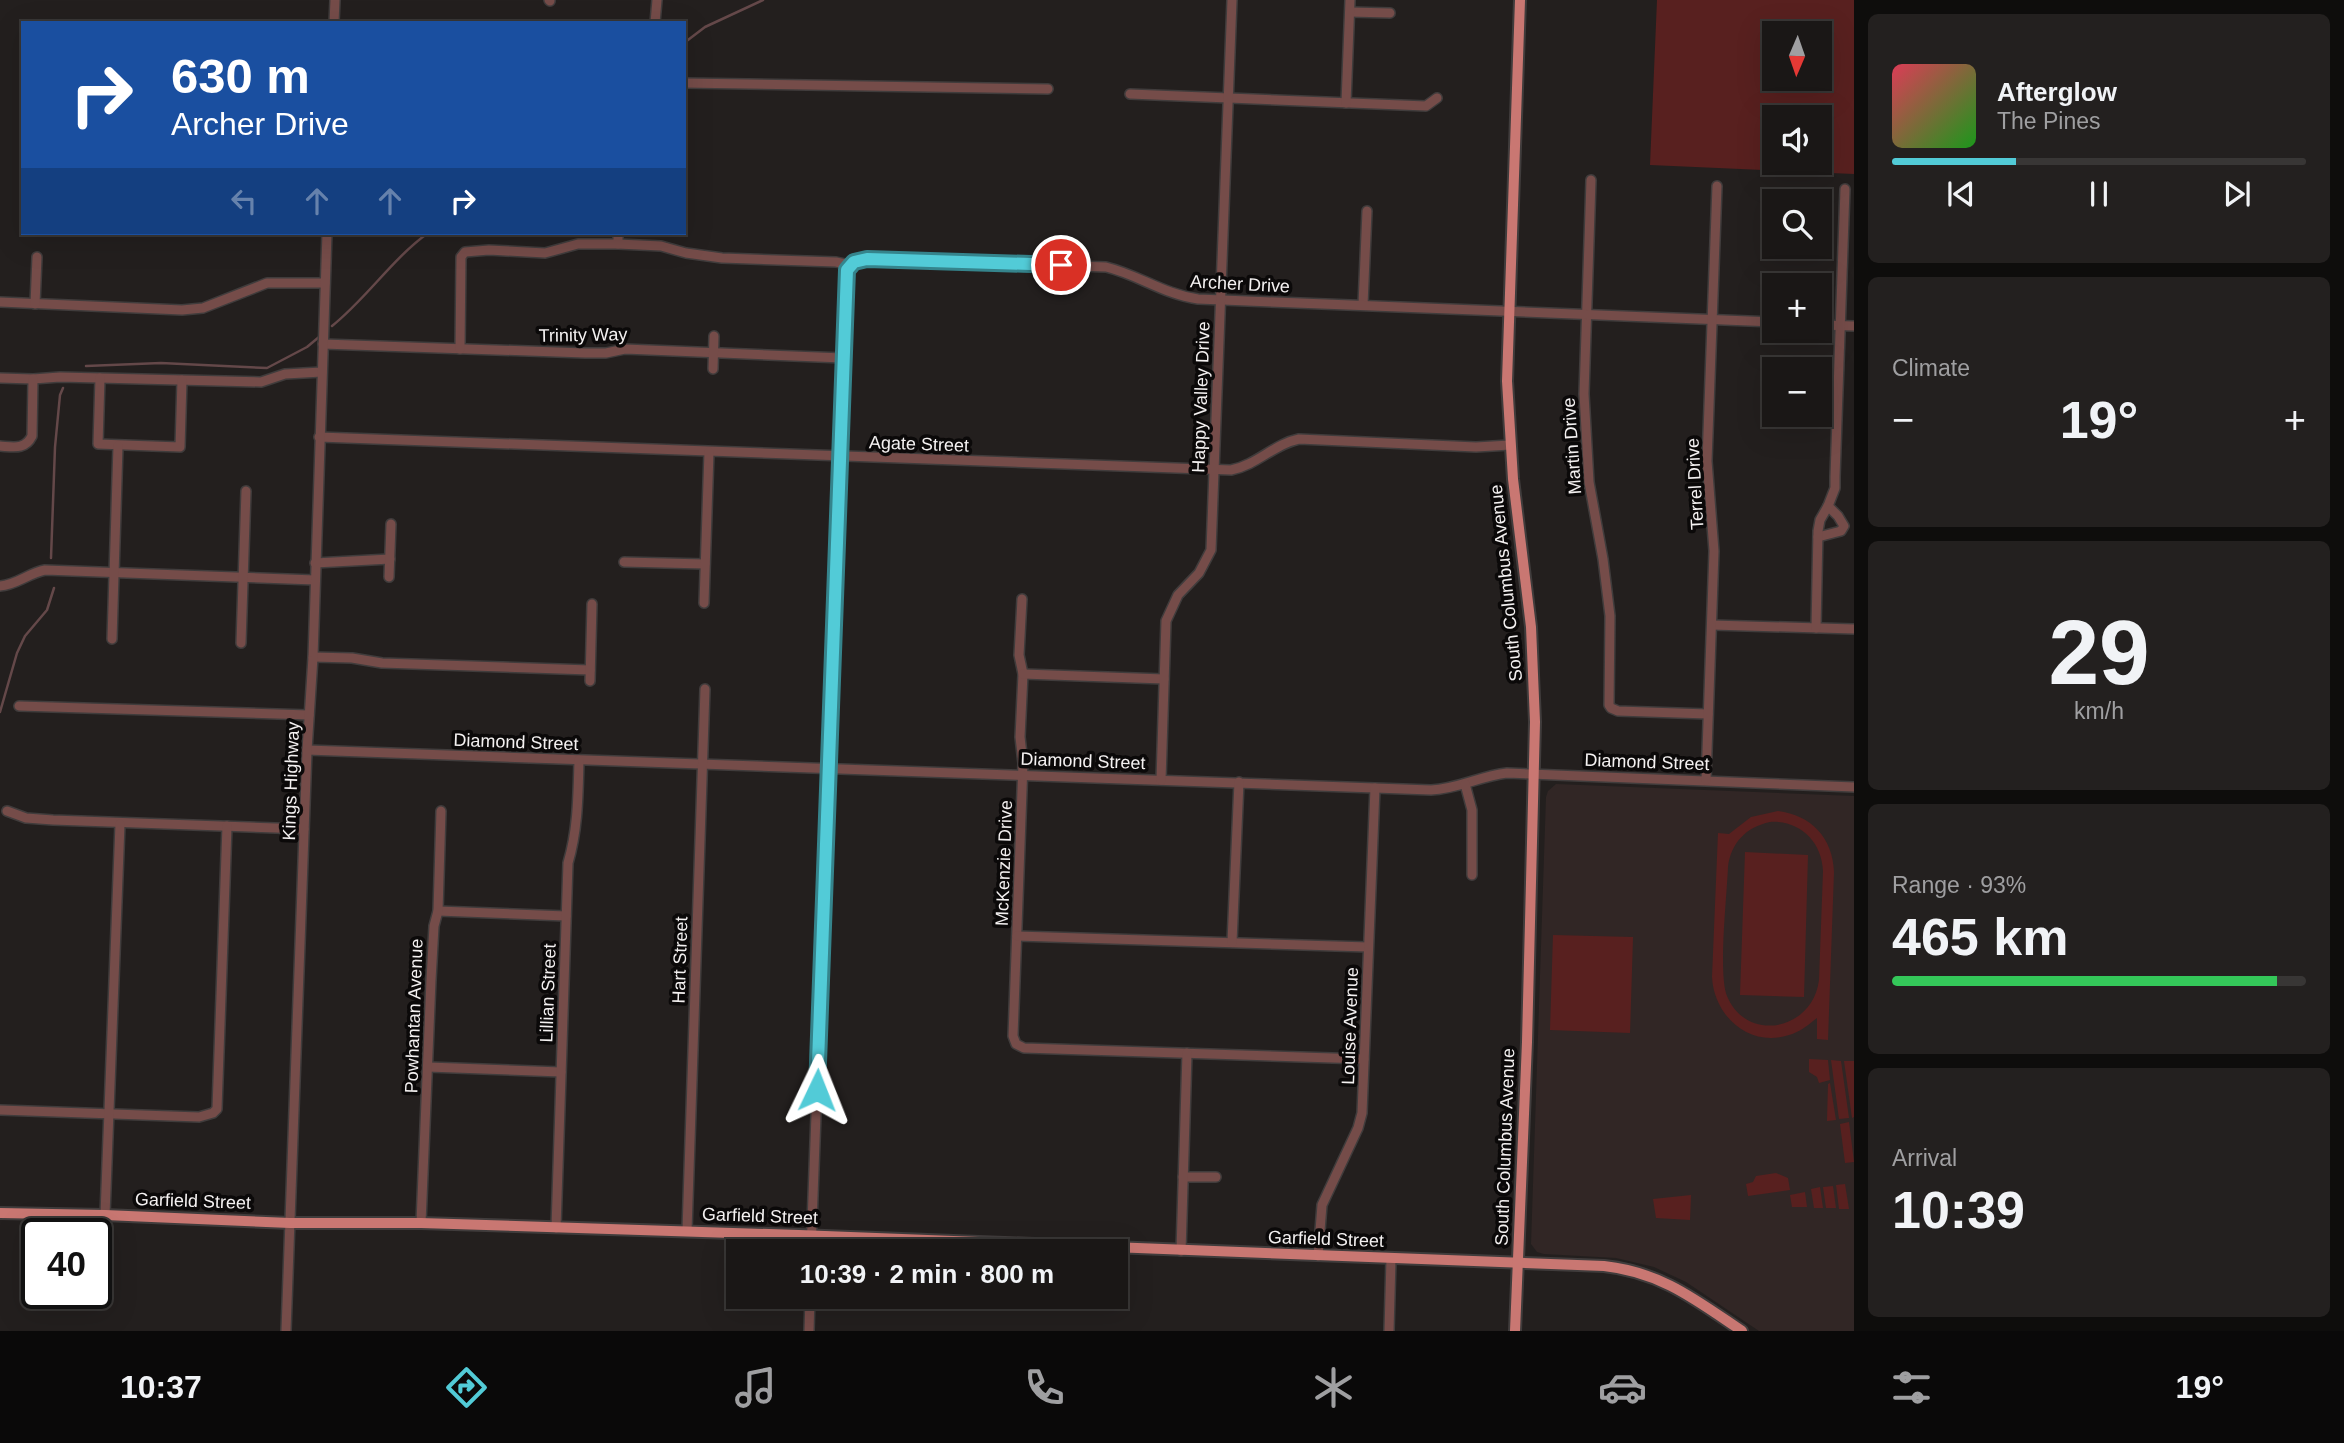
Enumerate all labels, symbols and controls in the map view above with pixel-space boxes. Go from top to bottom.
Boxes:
north arrow [1762,21,1832,91]
map controls [1762,21,1832,427]
icon: right [56,49,147,140]
text: 630 m [171,49,310,103]
text: Afterglow [1997,77,2117,107]
button: sound [1762,105,1832,175]
text: Archer Drive [171,106,349,142]
text: The Pines [1997,108,2101,134]
icon: previous [1942,175,1980,213]
icon: pause [2080,175,2118,213]
icon: next [2218,175,2256,213]
icon: left [225,182,263,220]
icon: ahead [298,182,336,220]
icon: ahead [371,182,409,220]
icon: right [444,182,482,220]
button: search [1762,189,1832,259]
pin [1031,235,1091,295]
icon: arrive [1042,246,1080,284]
street label: Archer Drive [1190,271,1290,297]
button: + [1762,273,1832,343]
street label: Happy Valley Drive [1188,321,1214,473]
street label: Trinity Way [538,324,628,346]
text: Climate [1892,355,1970,381]
button: − [1762,357,1832,427]
text: 19° [2060,391,2138,449]
street label: Martin Drive [1559,397,1585,495]
text: − [1892,399,1914,441]
text: + [2284,399,2306,441]
street label: Agate Street [869,432,969,456]
street label: Terrel Drive [1683,438,1707,530]
street label: South Columbus Avenue [1486,484,1526,682]
text: 29 [2048,602,2150,703]
text: km/h [2074,698,2124,724]
street label: Kings Highway [279,721,303,841]
street label: Diamond Street [453,730,579,754]
street label: Diamond Street [1020,749,1146,773]
street label: Diamond Street [1584,750,1710,774]
street label: McKenzie Drive [992,800,1016,926]
text: Range · 93% [1892,872,2026,898]
text: 465 km [1892,908,2068,966]
street label: Hart Street [668,916,692,1004]
street label: Powhantan Avenue [401,938,427,1094]
street label: Lillian Street [536,943,560,1043]
street label: Louise Avenue [1338,967,1362,1085]
street label: South Columbus Avenue [1492,1048,1518,1246]
position arrow [780,1053,854,1127]
text: Arrival [1892,1145,1957,1171]
text: 10:39 [1892,1181,2025,1239]
street label: Garfield Street [135,1189,251,1213]
street label: Garfield Street [702,1204,818,1228]
speed limit sign: 40 [21,1218,112,1309]
street label: Garfield Street [1268,1227,1384,1251]
text: 10:39 · 2 min · 800 m [800,1259,1054,1289]
icon: directions [442,1363,491,1412]
icon: music [731,1363,780,1412]
icon: phone [1020,1363,1069,1412]
icon: climate [1309,1363,1358,1412]
icon: car [1598,1363,1647,1412]
icon: filters [1887,1363,1936,1412]
text: 10:37 [120,1369,202,1405]
text: 19° [2176,1369,2224,1405]

